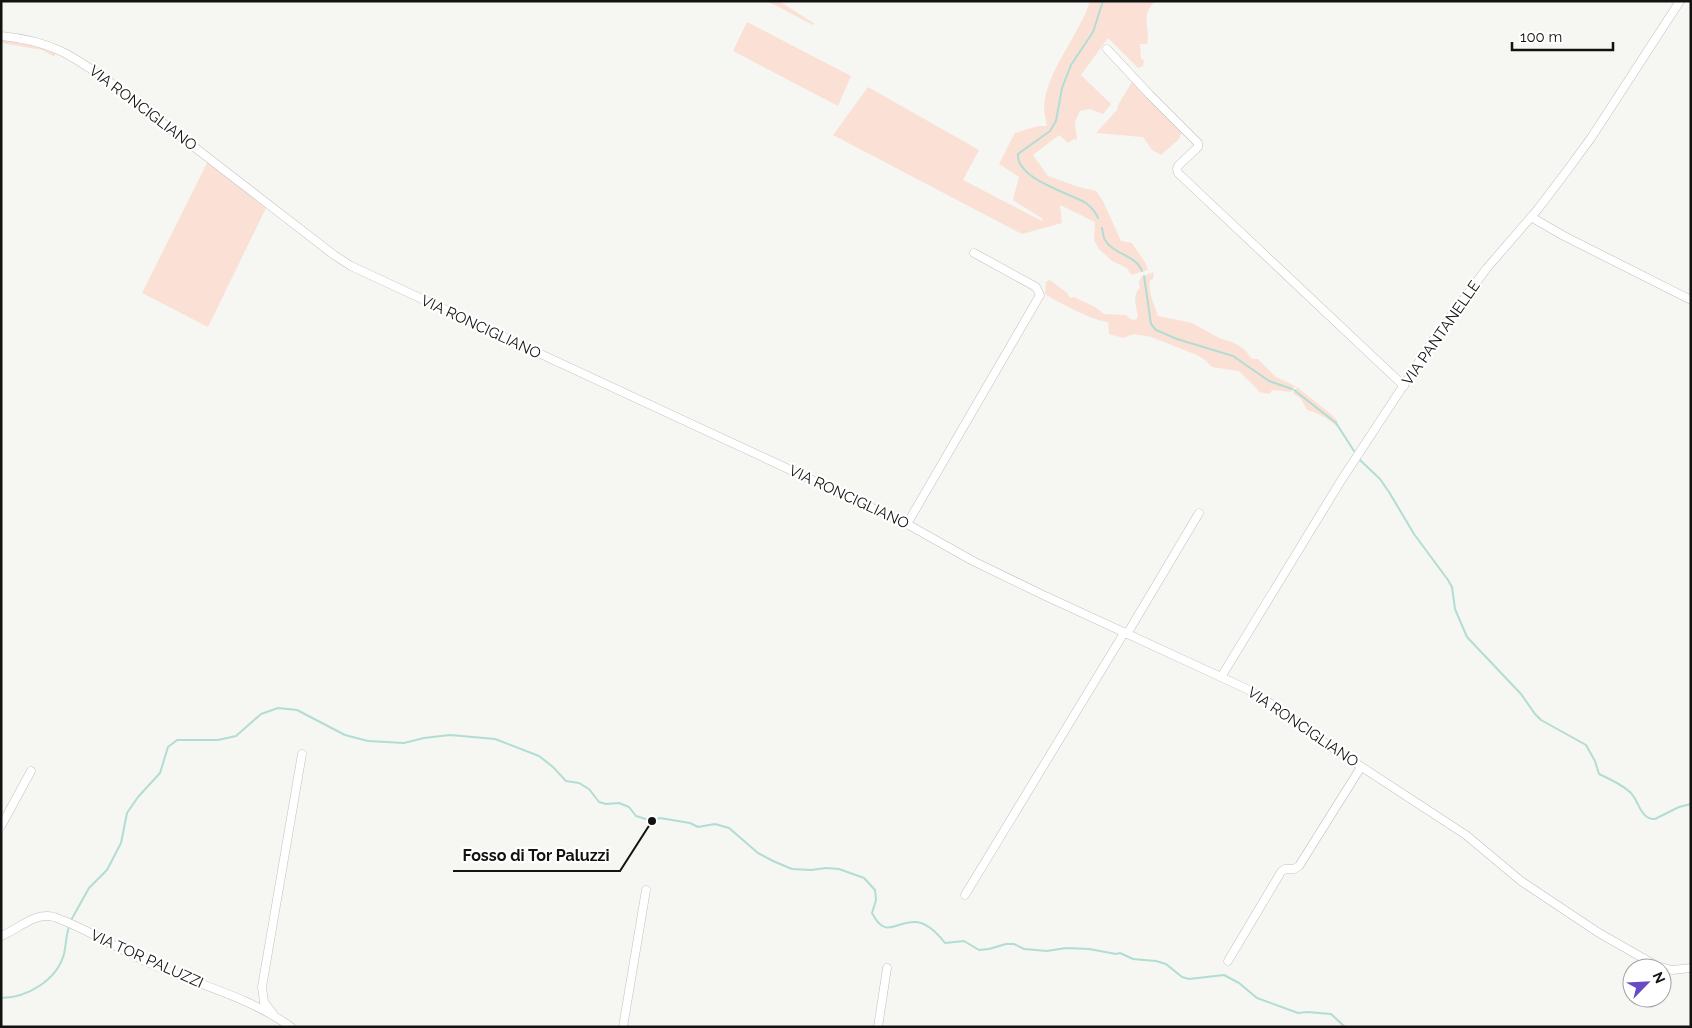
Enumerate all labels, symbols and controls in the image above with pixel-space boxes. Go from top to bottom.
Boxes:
scale bar [1512,20,1613,52]
text: 100 m [1520,28,1562,46]
street label: VIA RONCIGLIANO [86,62,200,154]
street label: VIA PANTANELLE [1398,277,1484,389]
street label: VIA RONCIGLIANO [418,291,544,363]
street label: VIA RONCIGLIANO [786,461,912,533]
street label: VIA RONCIGLIANO [1244,683,1362,771]
callout: Fosso di Tor Paluzzi [453,840,620,871]
text: Fosso di Tor Paluzzi [462,846,610,865]
street label: VIA TOR PALUZZI [88,926,206,992]
north arrow [1622,958,1672,1008]
text: N [1649,970,1668,986]

